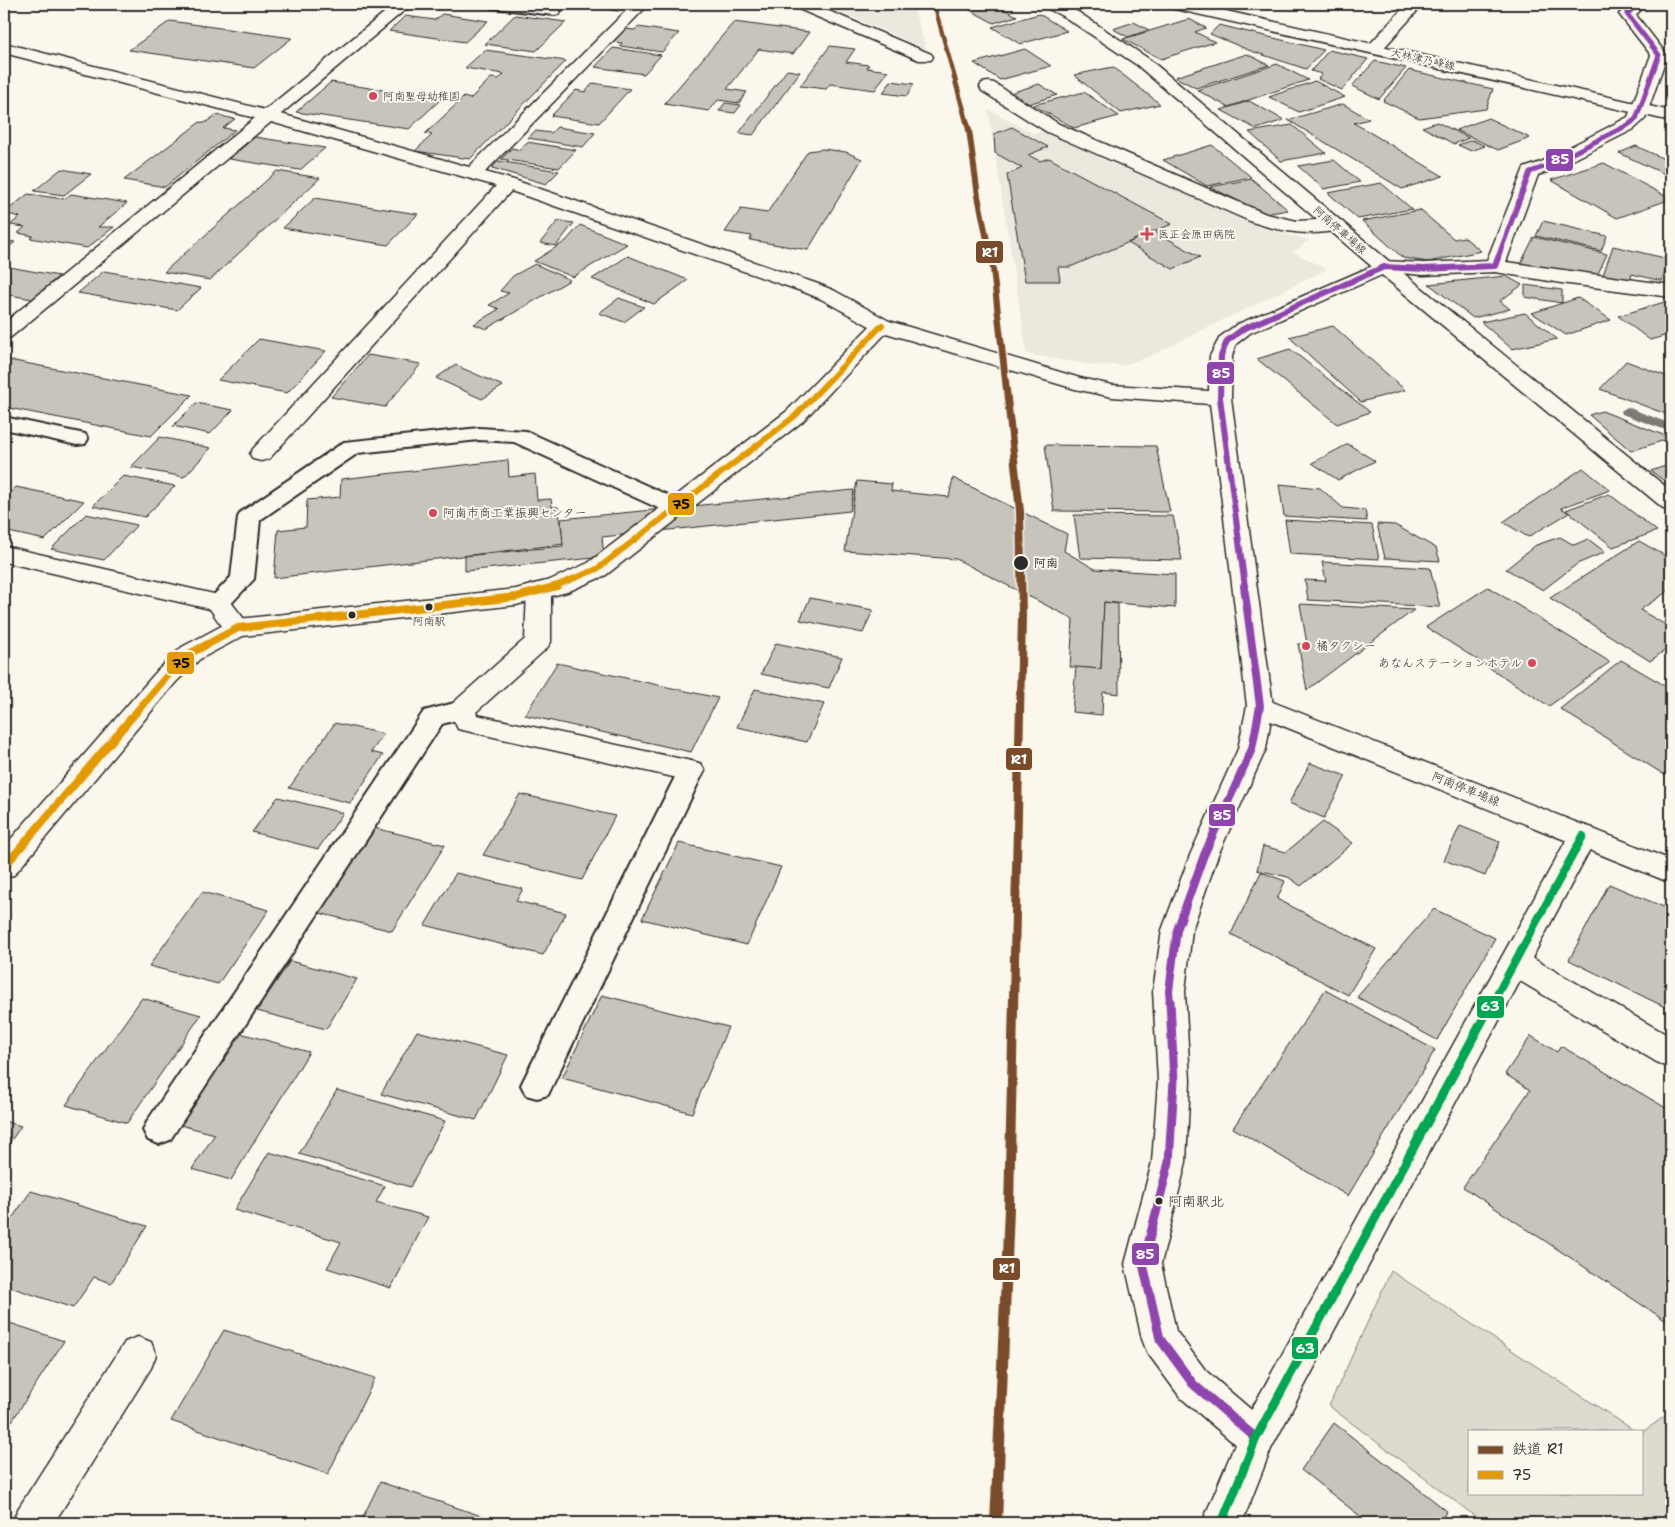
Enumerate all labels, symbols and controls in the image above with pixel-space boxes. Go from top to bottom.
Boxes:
street label: 大林津乃峰線 [1389,45,1457,74]
place label: 阿南聖母幼稚園 [383,89,460,104]
marker: 阿南聖母幼稚園 [367,90,379,102]
line badge: 85 [1545,148,1574,172]
text: 85 [1551,150,1570,168]
street label: 阿南停車場線 [1310,203,1369,258]
marker: 医正会原田病院 [1140,227,1154,241]
place label: 医正会原田病院 [1158,227,1235,242]
line badge: R1 [975,240,1004,264]
text: R1 [982,243,998,261]
line badge: 85 [1206,361,1235,385]
text: 85 [1212,364,1231,382]
line badge: 75 [667,492,695,516]
text: 75 [672,495,690,513]
place label: 阿南市商工業振興センター [443,505,587,521]
marker: 阿南市商工業振興センター [427,507,439,519]
marker: 阿南 [1012,554,1030,572]
place label: 阿南 [1034,555,1058,571]
marker: 阿南駅 [424,602,434,612]
unlabelled marker [347,610,357,620]
place label: 阿南駅 [413,614,446,629]
place label: 橘タクシー [1316,638,1376,654]
marker: 橘タクシー [1300,640,1312,652]
line badge: 75 [166,651,195,675]
text: 75 [172,654,190,672]
place label: あなんステーションホテル [1378,655,1522,671]
marker: あなんステーションホテル [1526,657,1538,669]
line badge: R1 [1005,747,1033,771]
text: R1 [1011,750,1027,768]
street label: 阿南停車場線 [1430,768,1502,810]
line badge: 85 [1208,803,1236,827]
text: 85 [1213,806,1232,824]
line badge: 63 [1476,995,1505,1019]
text: 63 [1480,997,1500,1015]
place label: 阿南駅北 [1168,1192,1224,1210]
marker: 阿南駅北 [1154,1196,1164,1206]
line badge: 85 [1131,1242,1160,1266]
text: 85 [1136,1245,1155,1263]
line badge: R1 [992,1257,1021,1281]
text: R1 [999,1259,1015,1277]
line badge: 63 [1291,1336,1319,1360]
text: 63 [1295,1339,1315,1357]
legend [1468,1430,1642,1494]
text: 鉄道 R1 [1512,1439,1564,1459]
text: 75 [1512,1465,1531,1485]

